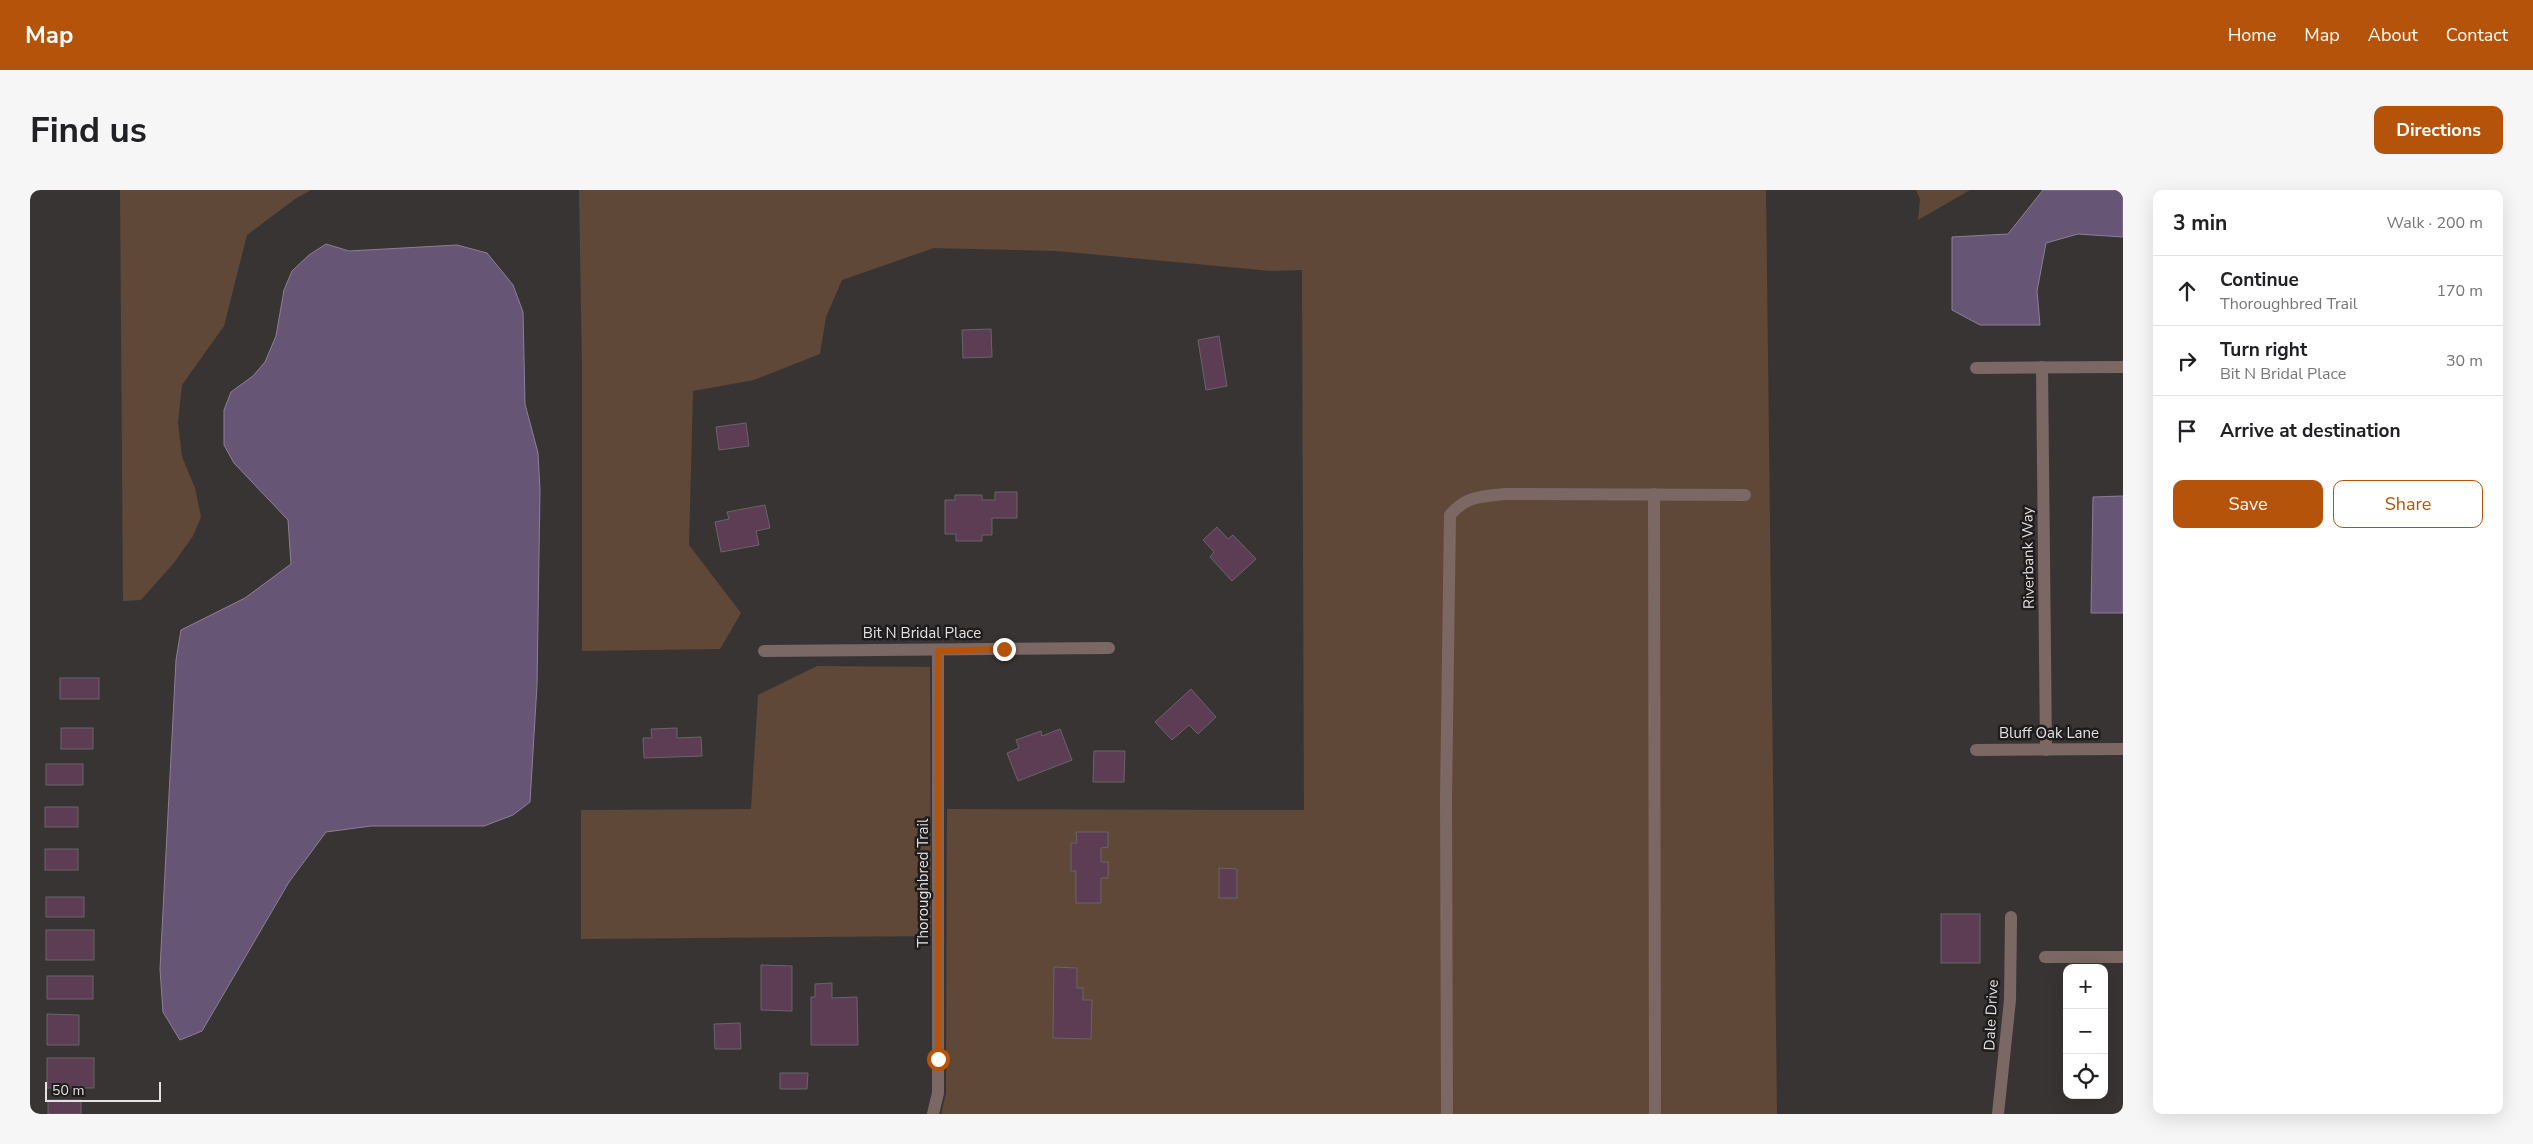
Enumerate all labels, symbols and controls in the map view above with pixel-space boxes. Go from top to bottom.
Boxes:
text: Map [25,19,73,51]
text: Home [2228,23,2276,47]
text: Map [2304,23,2340,47]
text: About [2368,23,2418,47]
text: Contact [2446,23,2508,47]
button: Directions [2374,106,2503,154]
text: Find us [30,107,147,154]
text: 3 min [2173,209,2227,237]
text: Walk · 200 m [2387,212,2483,234]
text: Continue [2220,267,2299,293]
icon: ahead [2173,277,2201,305]
text: 170 m [2436,280,2483,302]
text: Thoroughbred Trail [2220,293,2357,315]
text: Turn right [2220,337,2307,363]
icon: right [2173,347,2201,375]
text: 30 m [2446,350,2483,372]
text: Bit N Bridal Place [2220,363,2346,385]
icon: arrive [2173,417,2201,445]
text: Arrive at destination [2220,418,2401,444]
button: Save [2173,480,2323,528]
button: Share [2333,480,2483,528]
street label: Riverbank Way [2017,506,2039,609]
street label: Bit N Bridal Place [863,623,981,643]
route end [993,638,1016,661]
street label: Bluff Oak Lane [1999,723,2099,743]
street label: Thoroughbred Trail [913,818,933,947]
map controls [2063,964,2108,1099]
button: + [2063,964,2108,1009]
street label: Dale Drive [1979,979,2003,1051]
button: − [2063,1009,2108,1054]
route start [927,1048,950,1071]
button: locate [2063,1054,2108,1099]
scale bar [45,1079,161,1102]
text: 50 m [52,1081,84,1100]

